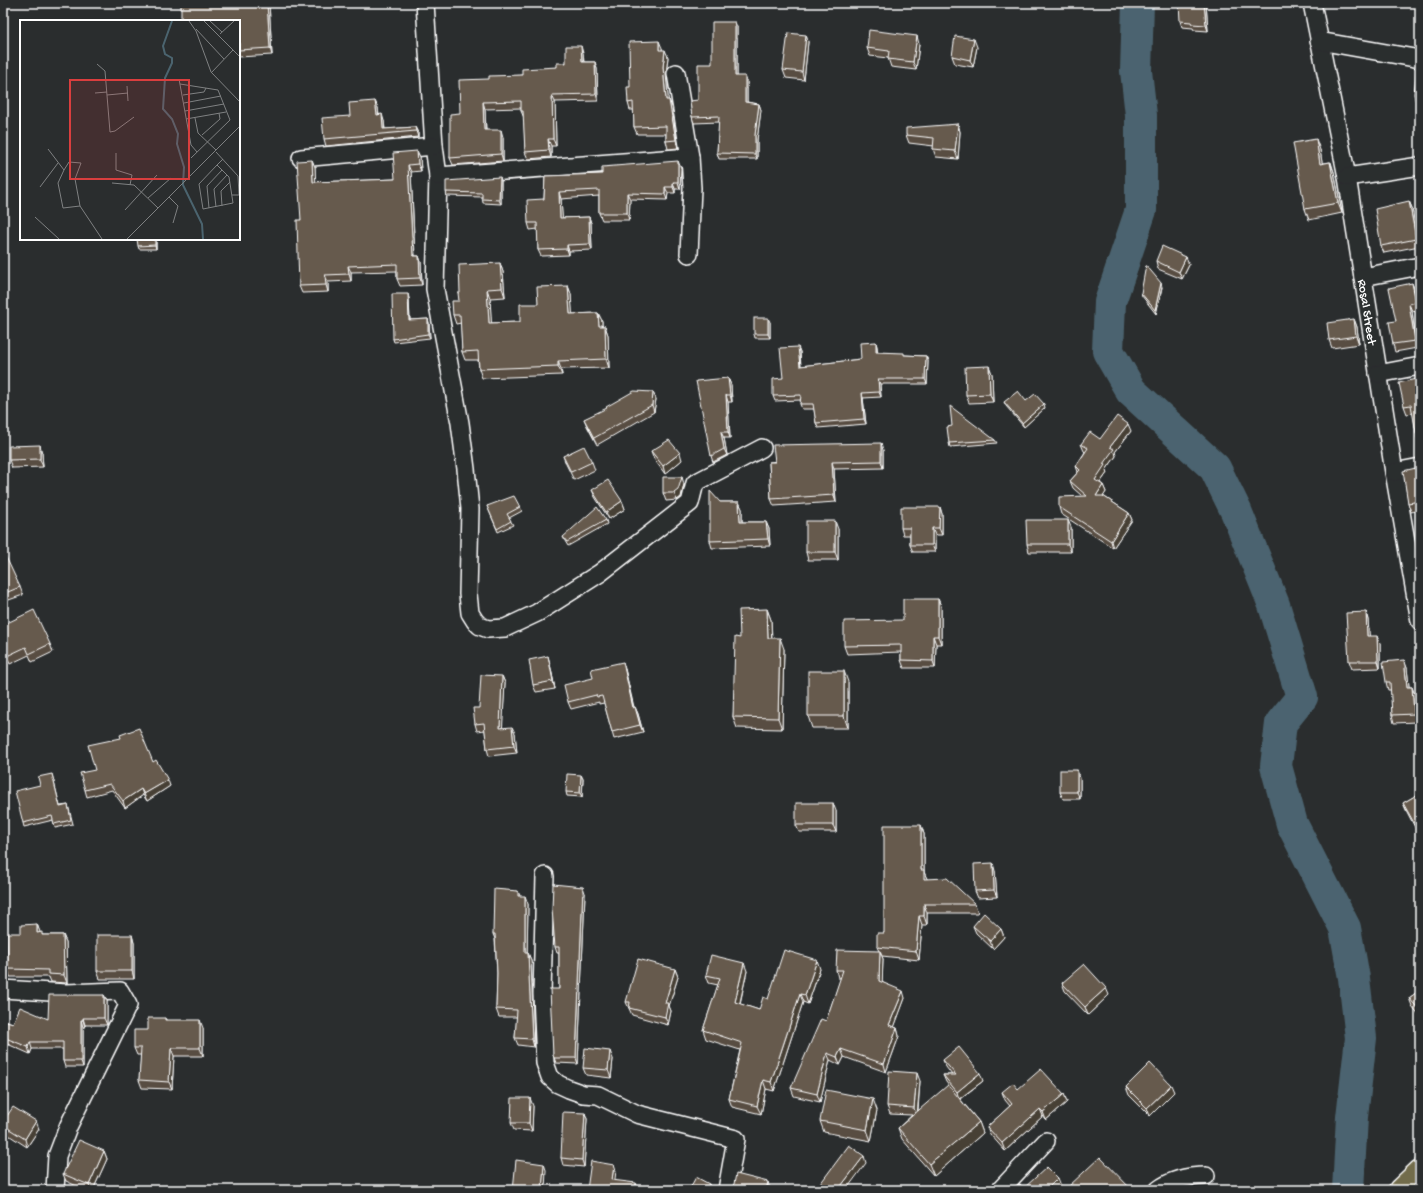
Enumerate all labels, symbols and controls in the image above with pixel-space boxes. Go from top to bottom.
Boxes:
inset map [20,20,240,240]
street label: Rosal Street [1353,278,1379,348]

